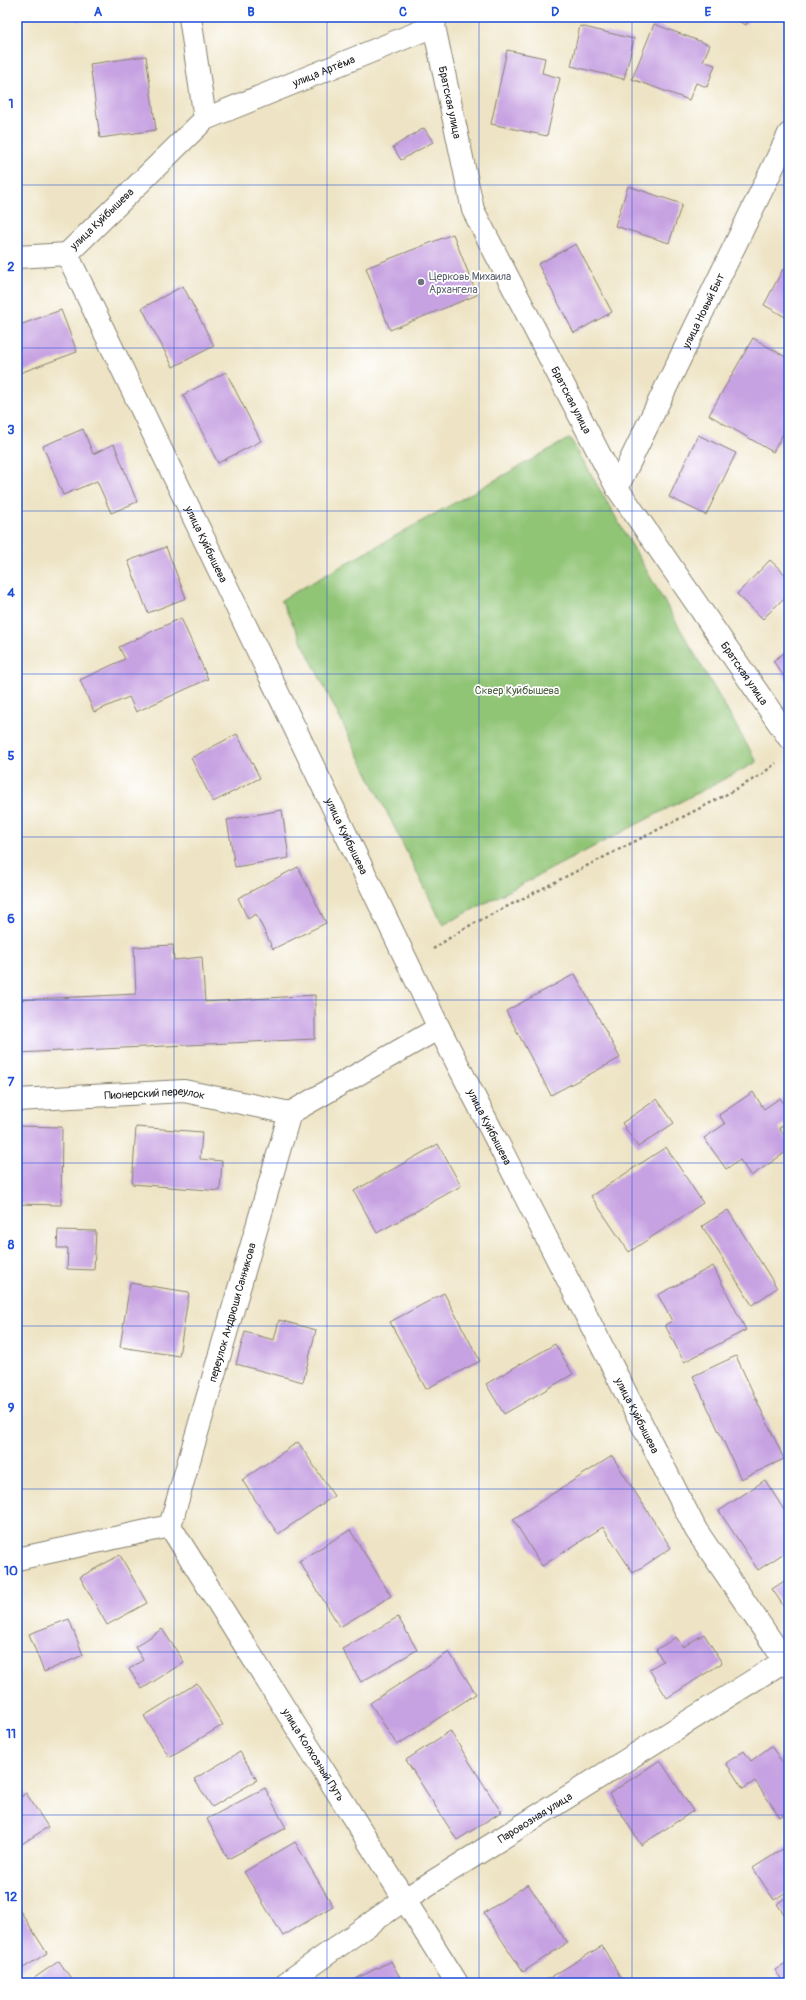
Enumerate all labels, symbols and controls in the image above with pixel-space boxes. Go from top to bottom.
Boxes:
text: A [94,4,103,20]
text: B [247,4,255,20]
text: C [399,4,407,20]
text: D [551,4,559,20]
text: E [705,4,712,20]
street label: улица Артёма [290,52,357,90]
street label: Братская улица [436,65,464,140]
text: 1 [8,96,14,112]
street label: улица Куйбышева [67,185,136,253]
text: 2 [7,259,15,275]
place label: Церковь Михаила Архангела [429,270,511,296]
street label: улица Новый Быт [679,271,727,351]
marker: Церковь Михаила Архангела [416,277,426,287]
street label: Братская улица [549,364,594,436]
text: 3 [7,422,15,438]
street label: улица Куйбышева [182,503,230,584]
text: 4 [7,585,15,601]
street label: Братская улица [718,639,771,707]
park label: Сквер Куйбышева [475,684,559,697]
text: 5 [7,748,15,764]
street label: улица Куйбышева [322,795,371,876]
text: 6 [7,911,15,927]
text: 7 [8,1074,15,1090]
street label: Пионерский переулок [104,1084,207,1102]
street label: улица Куйбышева [464,1086,514,1167]
text: 8 [8,1237,15,1253]
street label: переулок Андрюши Санникова [206,1241,258,1383]
street label: улица Куйбышева [612,1374,662,1455]
text: 9 [8,1400,15,1416]
text: 10 [4,1563,18,1579]
street label: улица Колхозный Путь [279,1705,347,1803]
text: 11 [6,1726,16,1742]
street label: Паровозная улица [495,1789,574,1846]
text: 12 [5,1889,17,1905]

